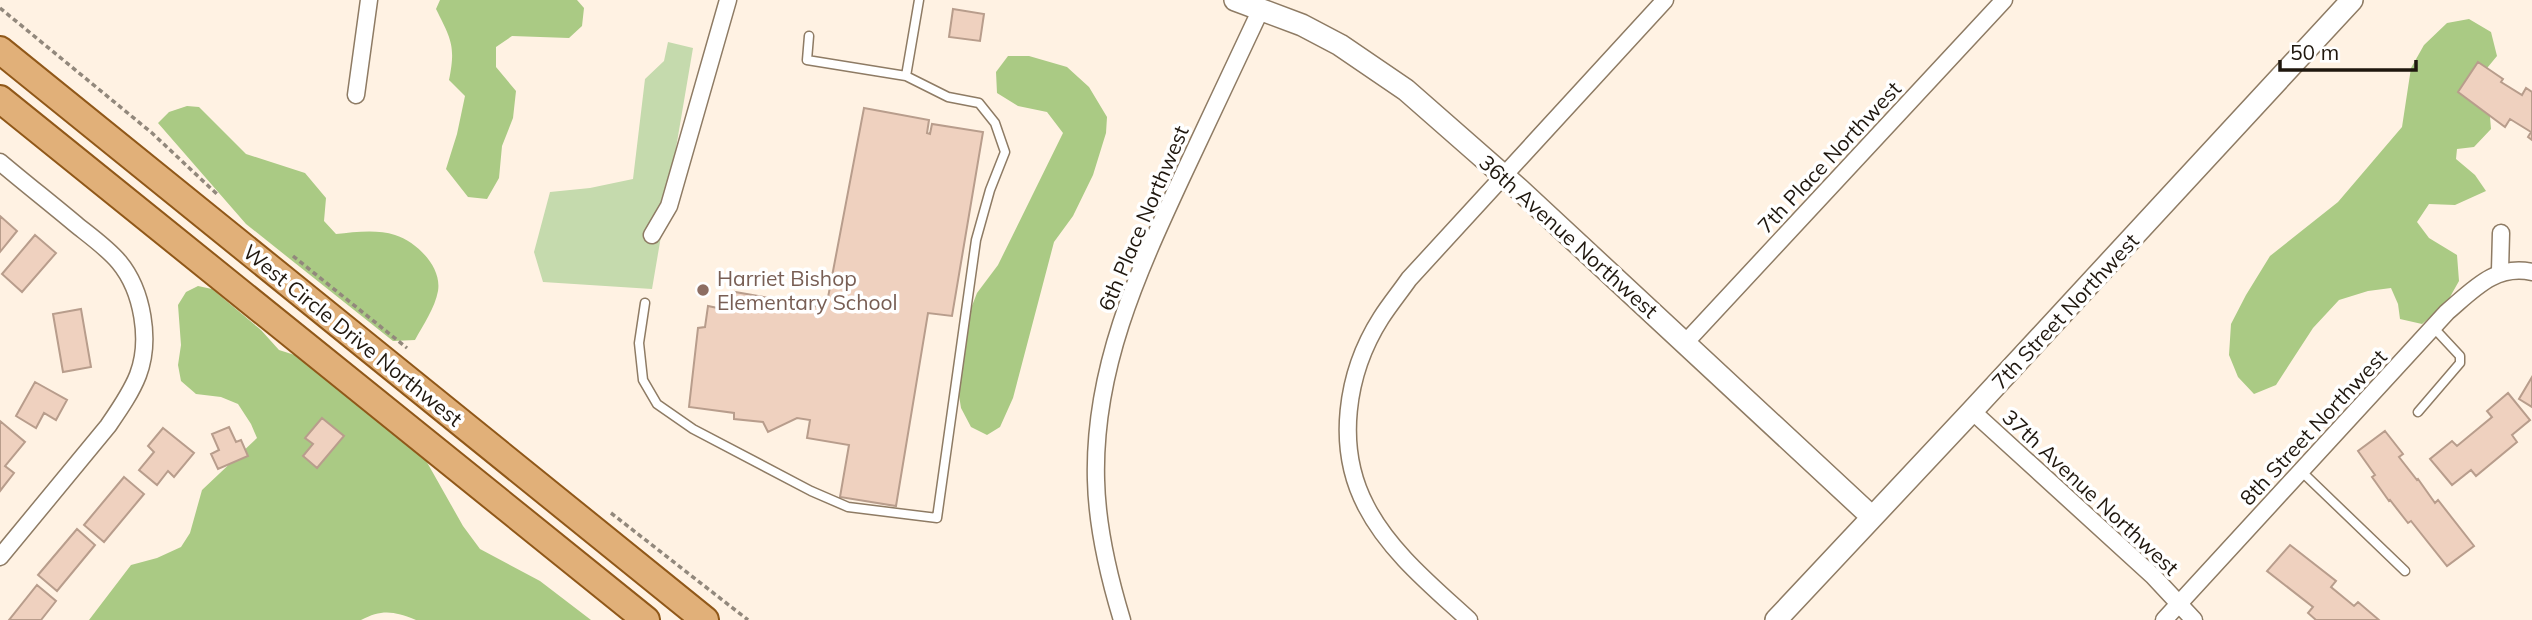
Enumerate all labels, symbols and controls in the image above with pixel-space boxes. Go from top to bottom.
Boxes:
scale bar [2280,28,2416,72]
text: 50 m [2290,39,2339,65]
street label: 7th Place Northwest [1752,75,1906,239]
street label: 6th Place Northwest [1092,121,1194,315]
street label: 36th Avenue Northwest [1474,149,1664,323]
street label: 7th Street Northwest [1986,228,2144,394]
street label: West Circle Drive Northwest [238,238,468,432]
place label: Harriet Bishop Elementary School [717,265,898,315]
marker: Harriet Bishop Elementary School [695,282,711,298]
street label: 8th Street Northwest [2234,344,2392,510]
street label: 37th Avenue Northwest [1997,404,2185,580]

